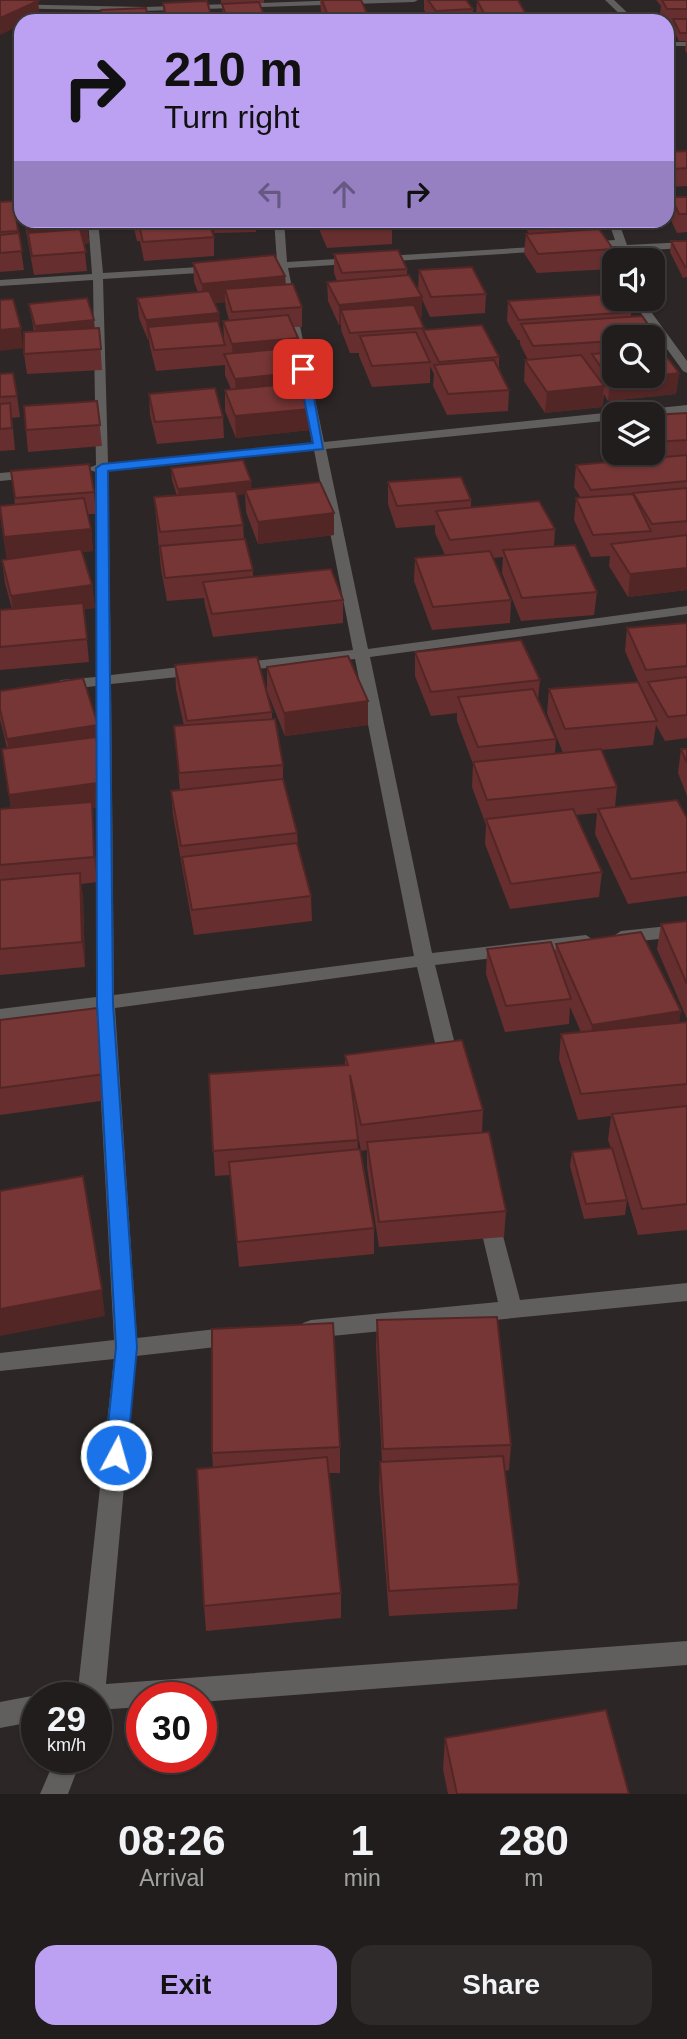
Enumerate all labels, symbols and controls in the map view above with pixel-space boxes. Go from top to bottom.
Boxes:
icon: right [49,42,140,133]
text: 210 m [164,42,303,96]
text: Turn right [164,99,300,135]
icon: left [252,175,290,213]
icon: ahead [325,175,363,213]
icon: right [398,175,436,213]
map controls [602,248,665,465]
button: sound [602,248,665,311]
button: search [602,325,665,388]
pin [273,339,333,399]
icon: arrive [284,350,322,388]
button: layers [602,402,665,465]
position arrow [79,1418,153,1492]
speed limit sign: 30 [126,1682,217,1773]
text: 29 [47,1699,86,1738]
text: km/h [47,1735,86,1755]
text: 08:26 [118,1817,226,1864]
text: 1 [350,1817,374,1864]
text: 280 [499,1817,569,1864]
text: Arrival [139,1865,204,1891]
text: min [344,1865,381,1891]
text: m [524,1865,543,1891]
button: Exit [35,1945,337,2025]
button: Share [351,1945,652,2025]

